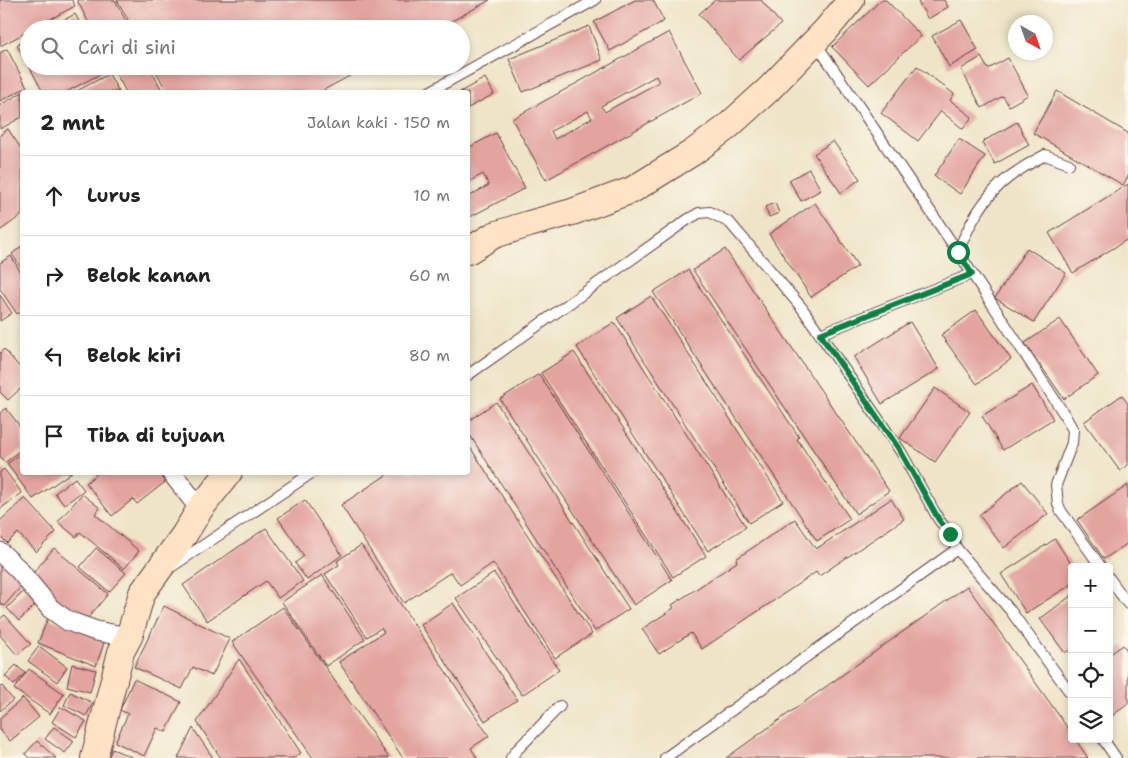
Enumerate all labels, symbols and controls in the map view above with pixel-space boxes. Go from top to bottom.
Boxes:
north arrow [1008,15,1053,60]
search box [20,20,470,75]
icon: search [38,34,66,62]
text: Cari di sini [78,35,176,60]
text: 2 mnt [40,109,105,137]
text: Jalan kaki · 150 m [307,112,450,133]
icon: ahead [40,182,68,210]
text: Lurus [87,183,141,208]
text: 10 m [413,185,450,206]
route start [947,241,970,264]
icon: right [40,262,68,290]
text: Belok kanan [87,263,211,288]
text: 60 m [409,265,450,286]
icon: left [40,342,68,370]
text: Belok kiri [87,343,181,368]
text: 80 m [409,345,450,366]
icon: arrive [40,422,68,450]
text: Tiba di tujuan [87,423,225,448]
route end [939,523,962,546]
map controls [1068,563,1113,743]
button: + [1068,563,1113,608]
button: − [1068,608,1113,653]
button: locate [1068,653,1113,698]
button: layers [1068,698,1113,743]

